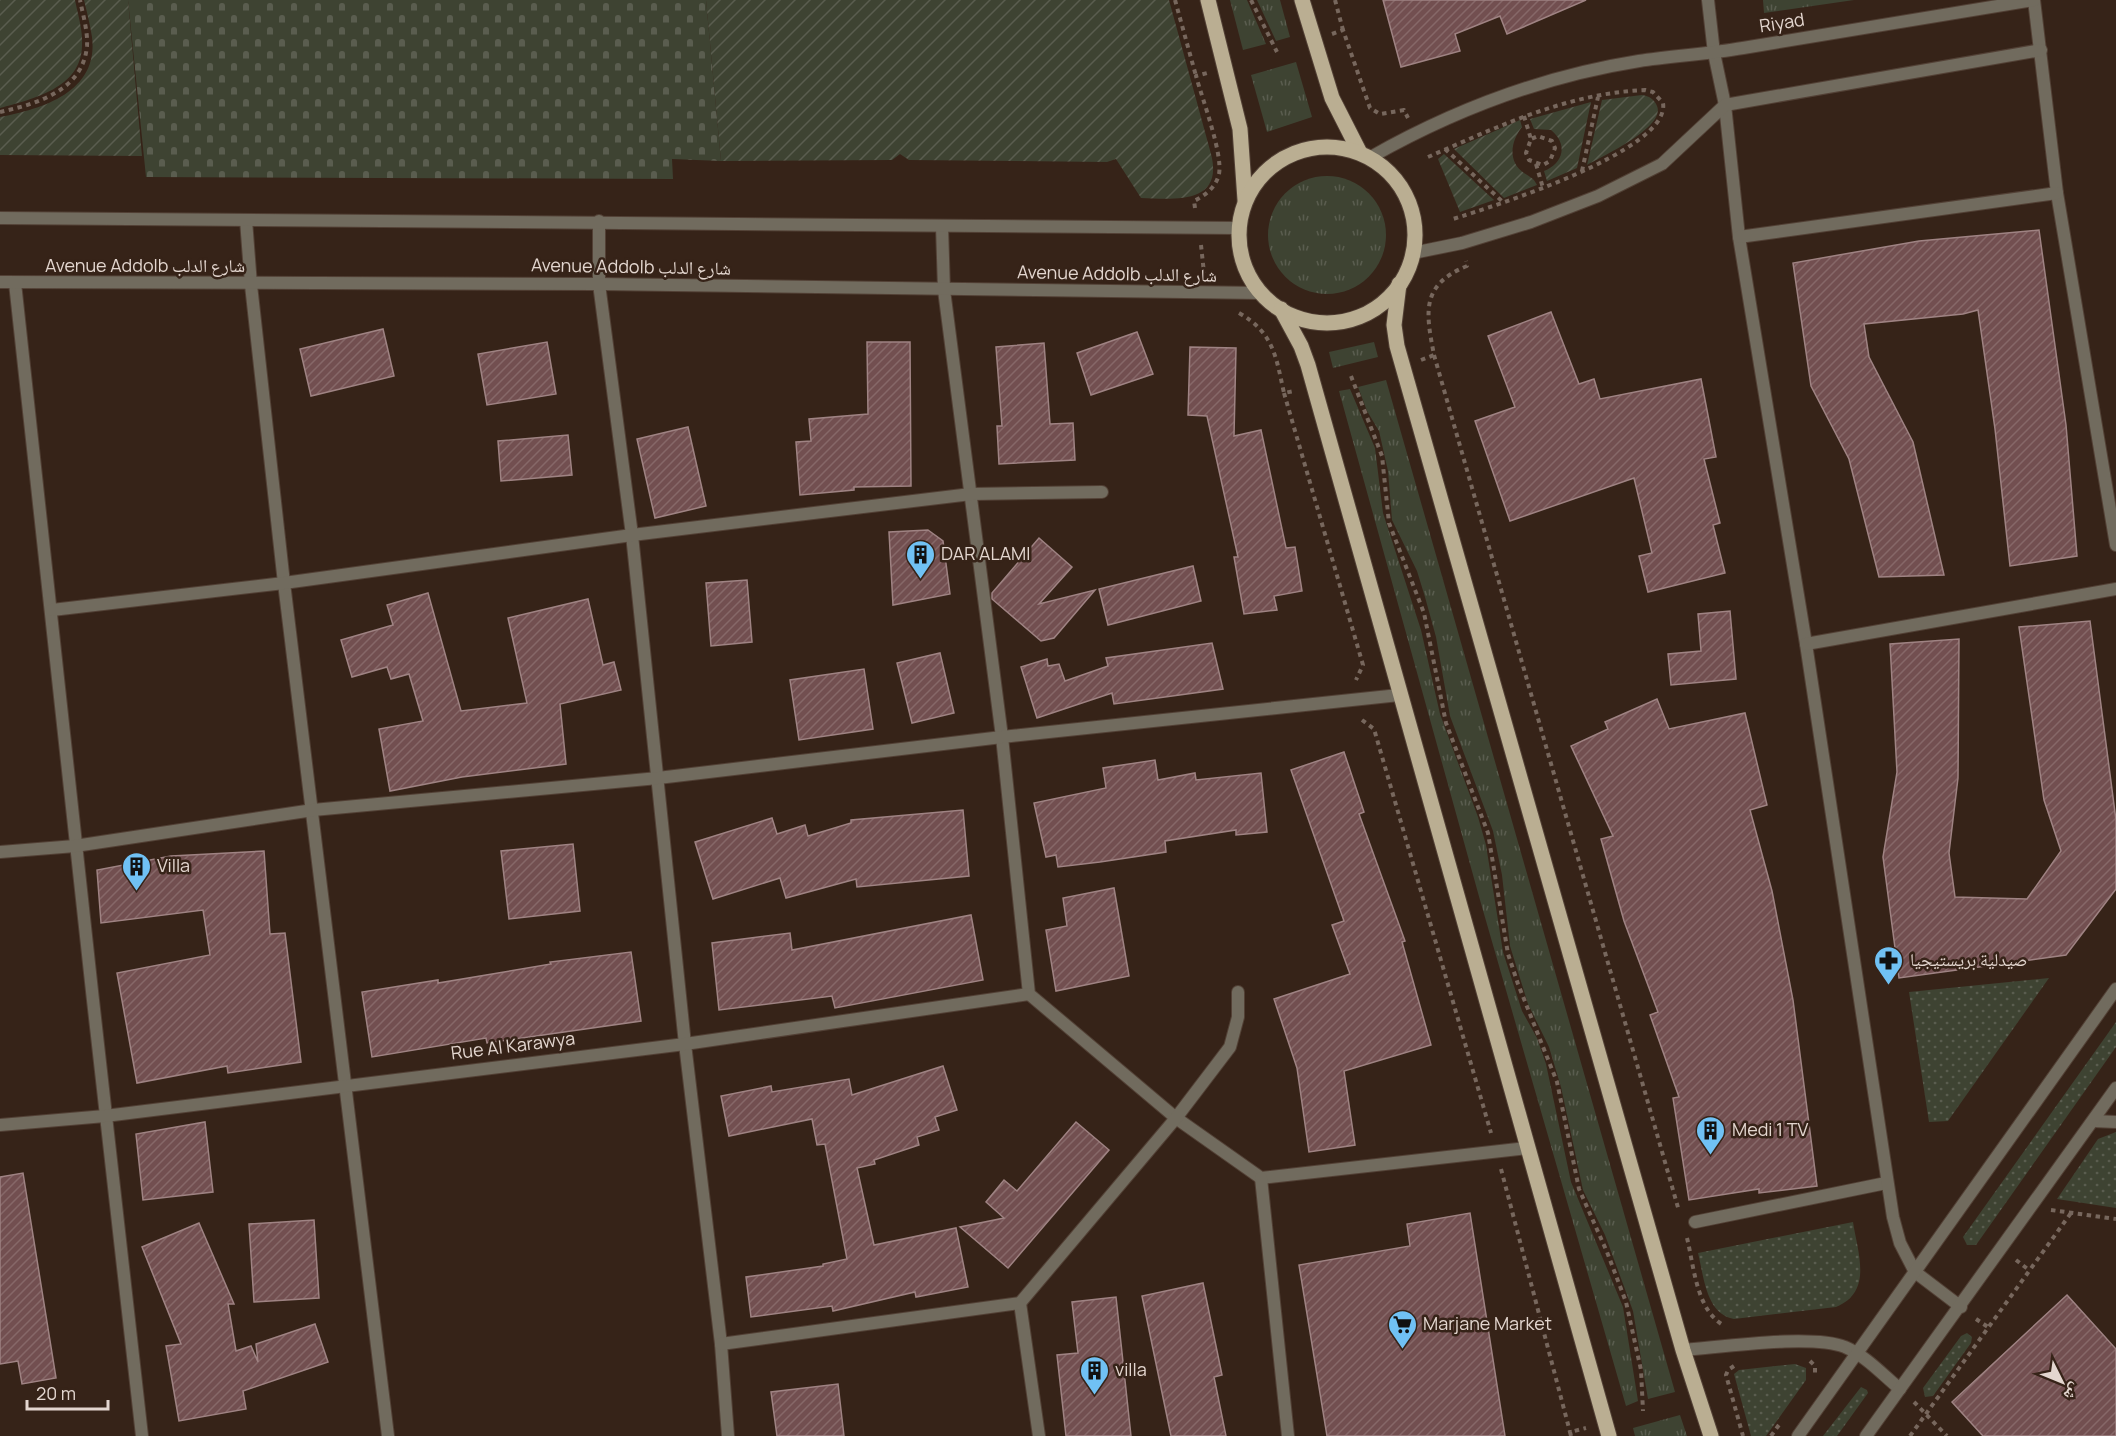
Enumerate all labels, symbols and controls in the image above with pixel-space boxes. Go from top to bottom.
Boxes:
street label: Riyad [1758,7,1806,37]
street label: Avenue Addolb شارع الدلب [531,252,731,280]
street label: Avenue Addolb شارع الدلب [45,253,245,277]
street label: Avenue Addolb شارع الدلب [1017,259,1217,287]
building icon: DAR ALAMI [904,538,936,580]
place label: DAR ALAMI [941,541,1030,565]
building icon: Villa [120,850,152,892]
place label: Villa [157,853,190,877]
pharmacy icon: صيدلية بريستيجيا [1873,944,1905,986]
place label: صيدلية بريستيجيا [1910,947,2028,971]
street label: Rue Al Karawya [450,1025,576,1065]
building icon: Medi 1 TV [1695,1114,1727,1156]
place label: Medi 1 TV [1732,1117,1808,1141]
supermarket icon: Marjane Market [1386,1308,1418,1350]
place label: Marjane Market [1423,1311,1552,1335]
north arrow [2032,1352,2092,1412]
building icon: villa [1078,1354,1110,1396]
place label: villa [1115,1357,1147,1381]
scale bar [27,1373,108,1411]
text: ش [2059,1379,2087,1406]
text: 20 m [36,1381,76,1405]

